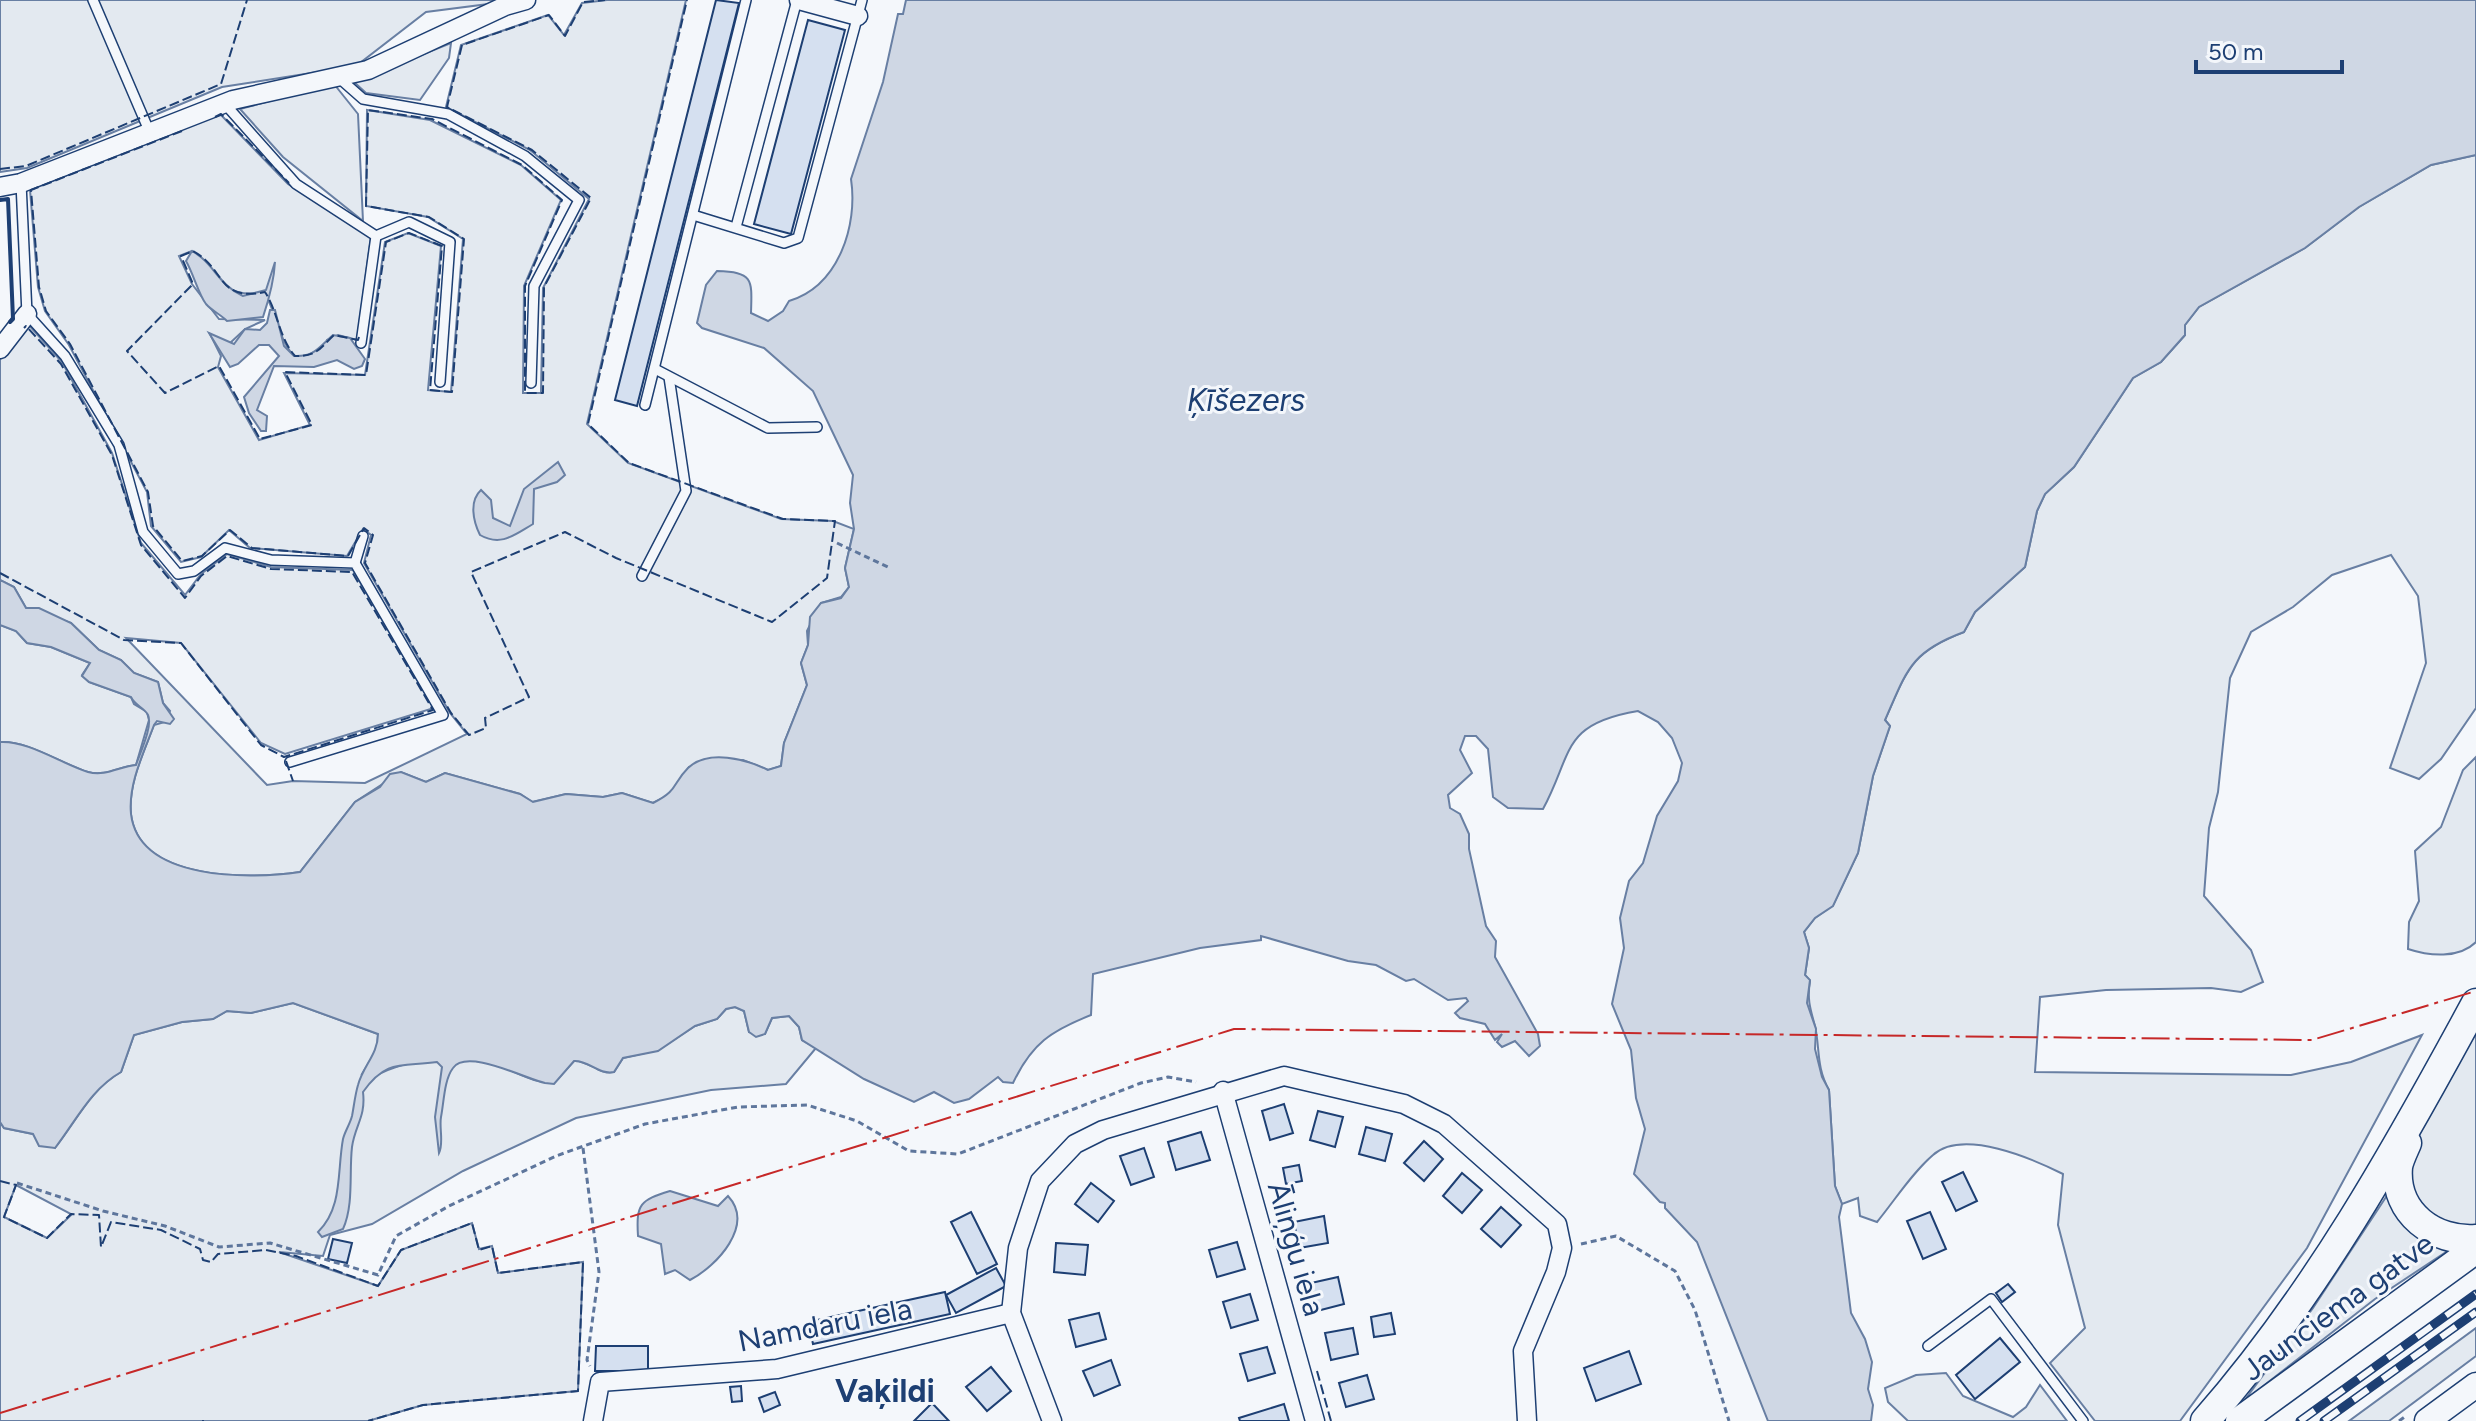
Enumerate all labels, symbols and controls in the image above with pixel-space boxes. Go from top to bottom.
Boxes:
scale bar [2196,24,2342,74]
text: 50 m [2208,37,2264,66]
water label: Ķīšezers [1187,381,1305,419]
street label: Āliņģu iela [1260,1178,1333,1320]
street label: Jaunciema gatve [2235,1225,2441,1389]
street label: Namdaru iela [735,1290,915,1360]
district label: Vaķildi [835,1372,935,1410]

